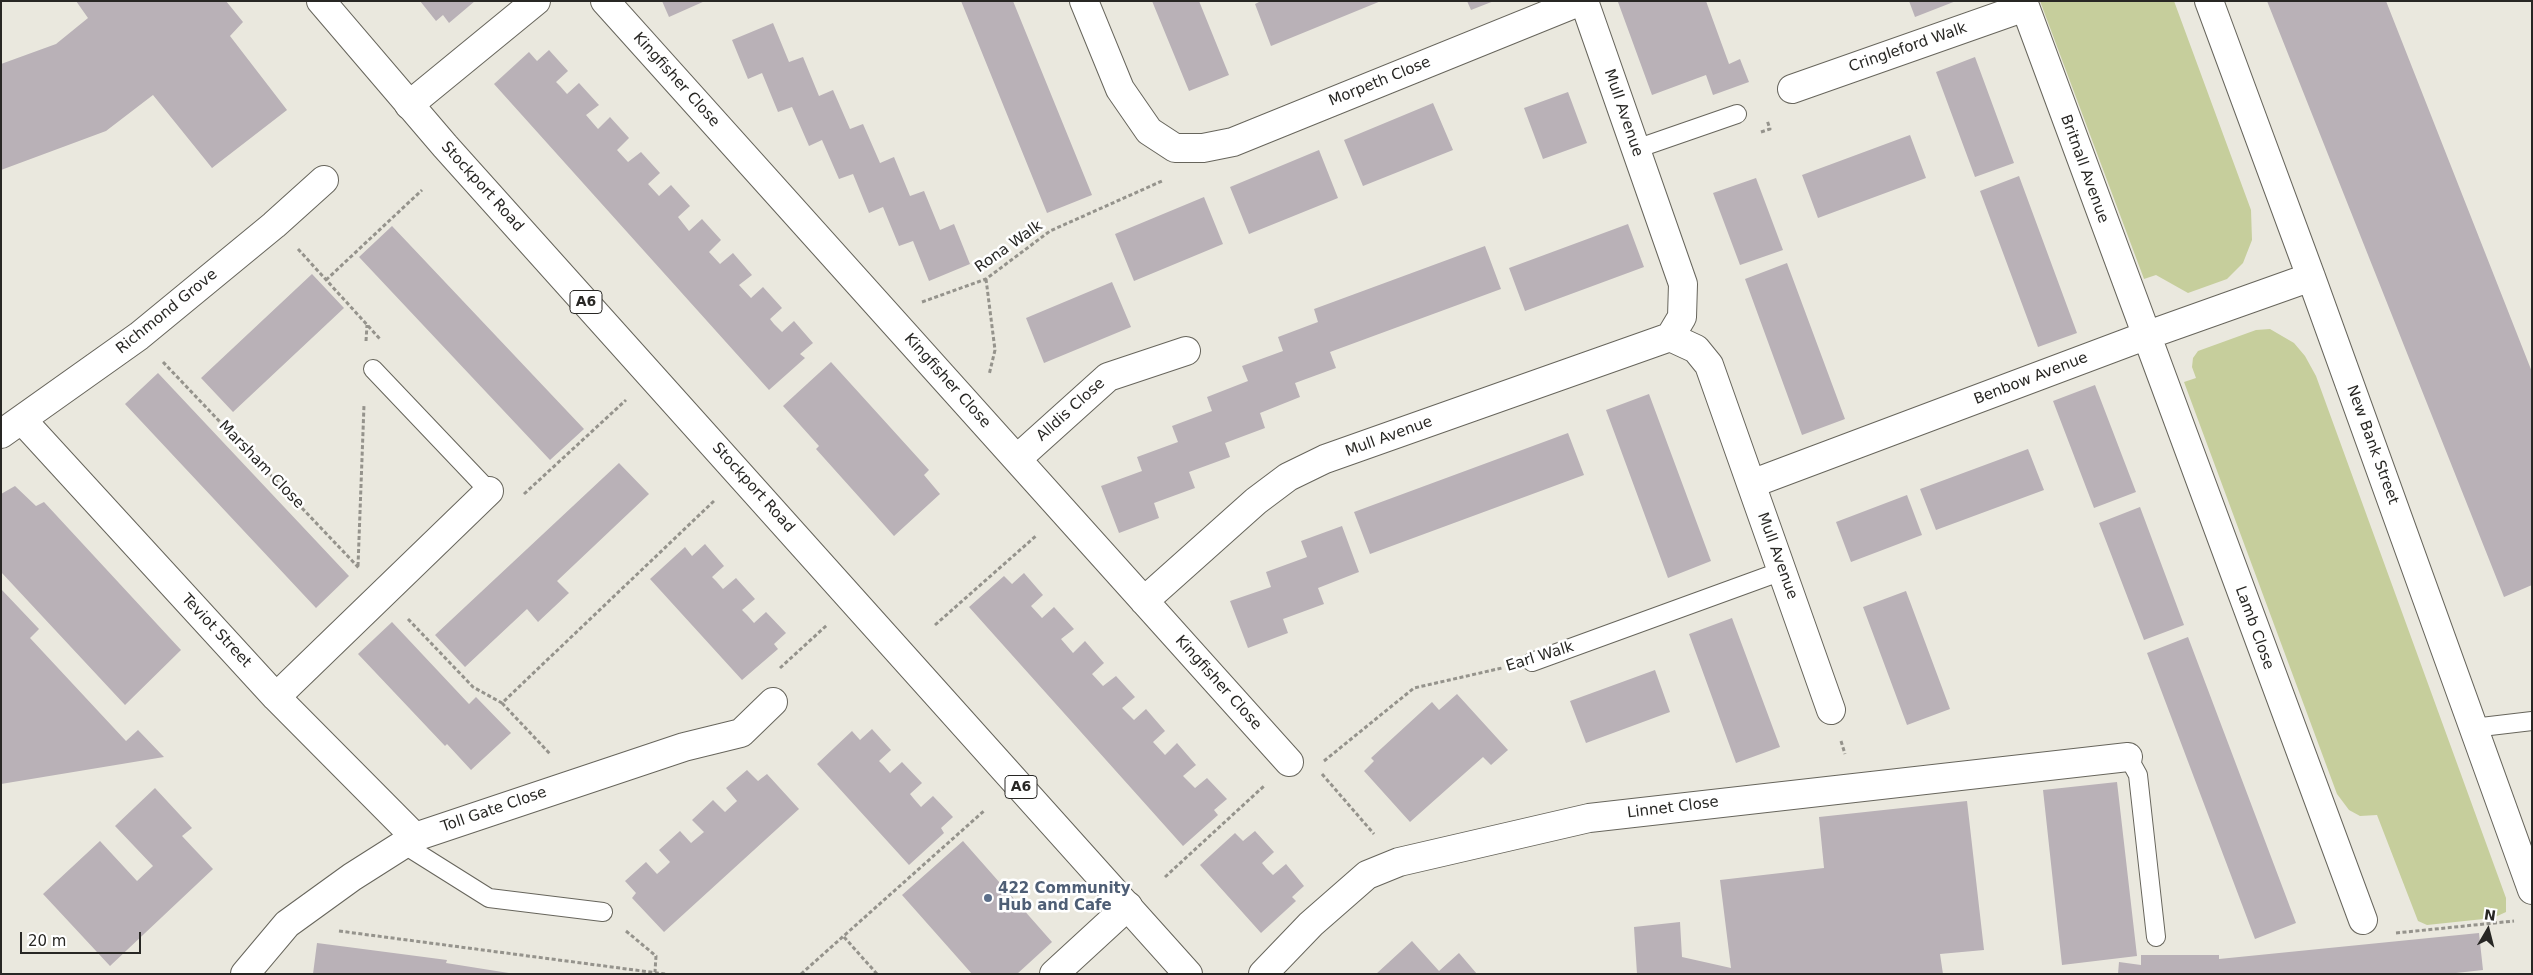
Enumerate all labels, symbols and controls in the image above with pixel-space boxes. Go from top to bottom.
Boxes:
street label: Cringleford Walk [1847,19,1969,77]
street label: Kingfisher Close [629,29,723,131]
street label: Morpeth Close [1327,53,1433,111]
street label: Mull Avenue [1600,67,1646,159]
street label: Britnall Avenue [2056,112,2112,226]
street label: Stockport Road [437,138,527,236]
street label: Rona Walk [972,217,1046,277]
street label: Richmond Grove [113,266,221,358]
road number: A6 [570,290,602,314]
street label: Kingfisher Close [900,330,994,432]
street label: Benbow Avenue [1972,349,2090,409]
street label: Alldis Close [1033,375,1109,445]
street label: New Bank Street [2342,383,2402,507]
street label: Mull Avenue [1343,413,1435,461]
street label: Marsham Close [215,417,307,513]
street label: Stockport Road [708,439,798,537]
street label: Mull Avenue [1753,510,1801,602]
street label: Lamb Close [2231,584,2277,672]
street label: Teviot Street [177,590,255,672]
street label: Kingfisher Close [1171,632,1265,734]
street label: Earl Walk [1504,638,1576,676]
road number: A6 [1005,776,1037,799]
street label: Toll Gate Close [439,784,549,836]
street label: Linnet Close [1626,793,1720,823]
place label: 422 Community Hub and Cafe [998,880,1131,915]
marker: 422 Community Hub and Cafe [982,892,994,904]
north arrow [2463,905,2513,955]
text: N [2483,906,2497,924]
scale bar [22,922,144,954]
text: 20 m [28,932,66,950]

